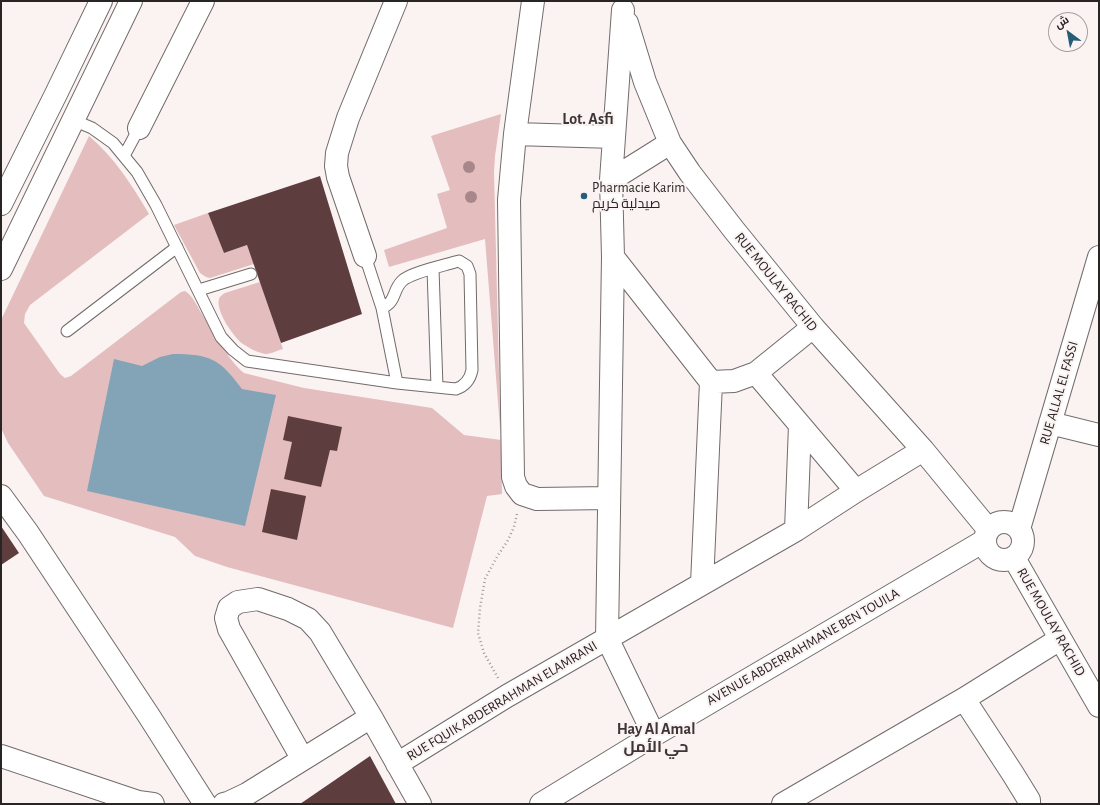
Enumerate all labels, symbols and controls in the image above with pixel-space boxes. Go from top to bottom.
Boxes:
north arrow [1048,12,1088,52]
text: ش [1053,14,1071,31]
district label: Lot. Asfi [562,109,614,129]
place label: Pharmacie Karim صيدلية كريم [592,180,686,212]
marker: Pharmacie Karim صيدلية كريم [579,191,589,201]
street label: RUE MOULAY RACHID [731,229,821,335]
street label: RUE ALLAL EL FASSI [1036,339,1082,447]
street label: RUE MOULAY RACHID [1013,565,1089,679]
street label: AVENUE ABDERRAHMANE BEN TOUILA [704,585,902,709]
street label: RUE FQUIK ABDERRAHMAN ELAMRANI [404,637,600,765]
district label: Hay Al Amal حي الأمل [617,719,695,757]

